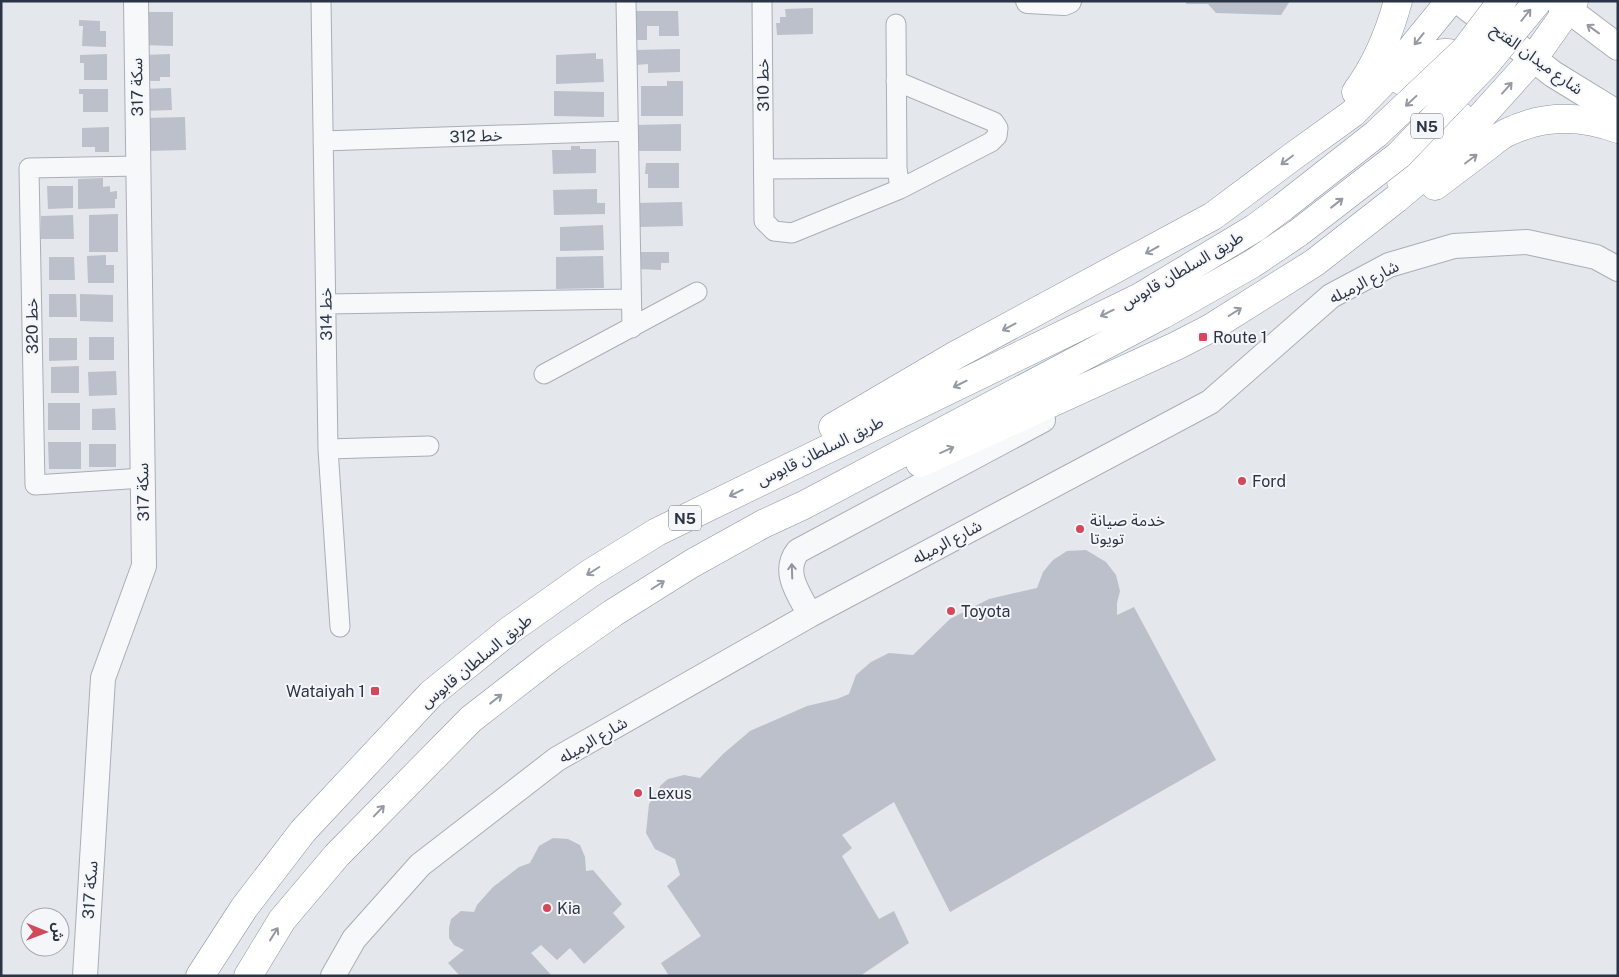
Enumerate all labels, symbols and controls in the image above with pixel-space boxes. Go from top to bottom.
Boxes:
one-way arrow [1521,9,1532,22]
street label: شارع ميدان الفتح [1486,19,1587,101]
one-way arrow [1586,24,1600,34]
one-way arrow [1413,32,1424,45]
street label: سكة 317 [127,58,147,116]
street label: خط 310 [753,58,773,112]
one-way arrow [1502,81,1513,94]
one-way arrow [1404,95,1417,107]
road number: N5 [1411,114,1443,138]
street label: خط 312 [449,126,503,146]
one-way arrow [1464,154,1478,164]
one-way arrow [1280,155,1294,165]
one-way arrow [1330,197,1343,208]
street label: طريق السلطان قابوس [1117,227,1247,314]
one-way arrow [1145,245,1160,255]
street label: شارع الرميله [1326,256,1403,310]
street label: خط 314 [316,287,336,341]
street label: خط 320 [22,298,42,354]
one-way arrow [1228,307,1242,317]
one-way arrow [1100,309,1115,318]
one-way arrow [1002,322,1017,332]
place label: Route 1 [1213,328,1267,347]
marker: Route 1 [1197,331,1209,343]
one-way arrow [953,379,968,389]
street label: طريق السلطان قابوس [754,412,887,491]
one-way arrow [939,445,954,455]
street label: سكة 317 [133,463,153,521]
place label: Ford [1252,472,1286,491]
marker: Ford [1236,475,1248,487]
one-way arrow [728,488,743,498]
road number: N5 [669,506,701,530]
place label: خدمة صيانة تويوتا [1090,511,1165,548]
street label: شارع الرميله [909,516,986,571]
marker: خدمة صيانة تويوتا [1074,523,1086,535]
one-way arrow [788,563,797,579]
one-way arrow [587,567,601,577]
one-way arrow [650,580,664,590]
place label: Toyota [961,602,1010,621]
marker: Toyota [945,605,957,617]
street label: طريق السلطان قابوس [416,610,537,713]
place label: Wataiyah 1 [286,682,365,701]
marker: Wataiyah 1 [369,685,381,697]
one-way arrow [489,693,502,704]
street label: شارع الرميله [555,713,632,770]
place label: Lexus [648,784,692,803]
marker: Lexus [632,787,644,799]
one-way arrow [373,805,385,818]
street label: سكة 317 [78,860,102,920]
place label: Kia [557,899,581,918]
marker: Kia [541,902,553,914]
north arrow [20,907,70,957]
text: ش [50,922,66,942]
one-way arrow [269,928,279,942]

